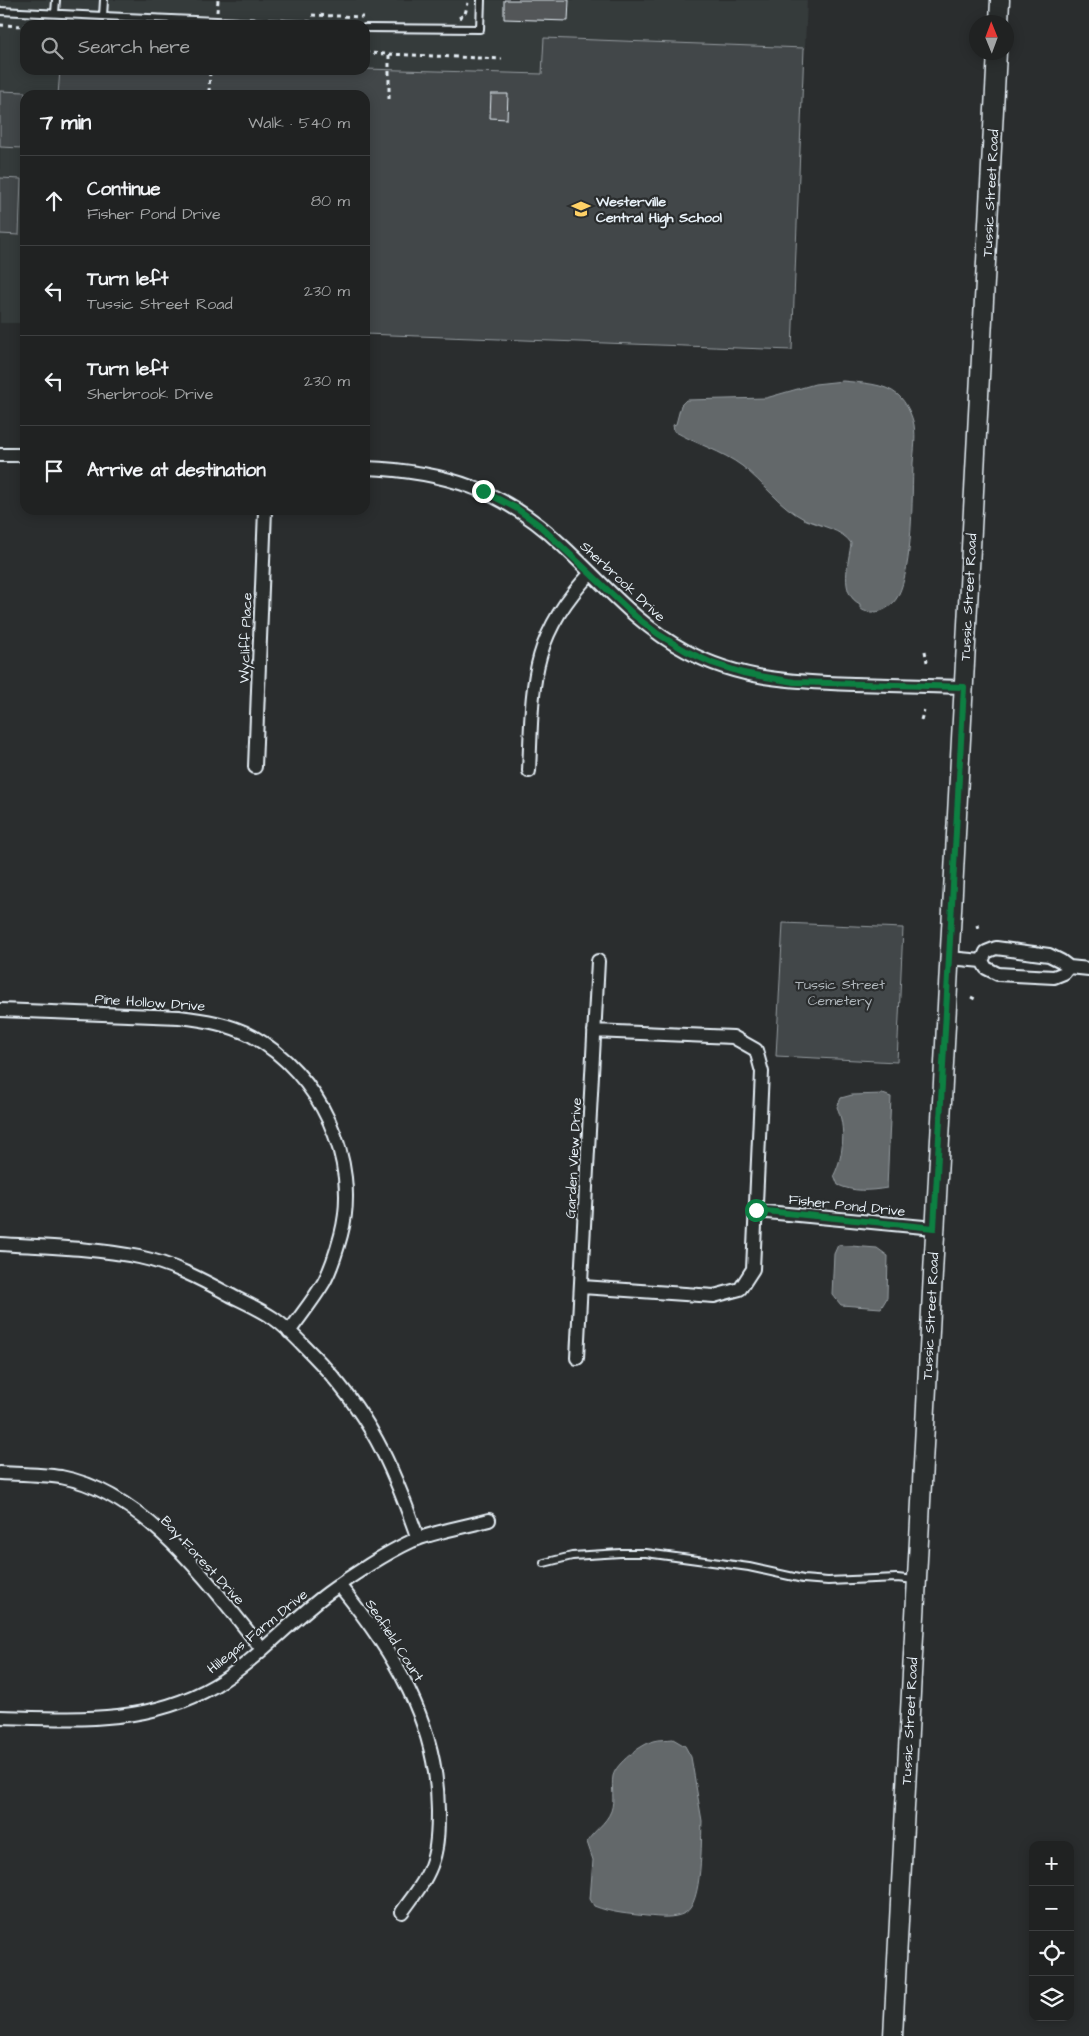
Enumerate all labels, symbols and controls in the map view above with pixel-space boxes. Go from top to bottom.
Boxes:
north arrow [969,15,1014,60]
search box [20,20,370,75]
icon: search [38,34,66,62]
text: Search here [78,34,190,61]
text: 7 min [40,108,91,137]
text: Walk · 540 m [248,112,350,134]
street label: Tussic Street Road [978,129,1004,257]
text: Continue [87,176,161,203]
icon: ahead [40,187,68,215]
text: 80 m [311,190,350,212]
place label: Westerville Central High School [595,192,723,229]
school or university icon: Westerville Central High School [570,198,592,220]
text: Fisher Pond Drive [87,203,221,225]
text: Turn left [87,266,168,293]
icon: left [40,277,68,305]
text: 230 m [304,280,350,302]
text: Tussic Street Road [87,293,233,315]
text: Turn left [87,356,168,383]
icon: left [40,367,68,395]
text: 230 m [304,370,350,392]
text: Sherbrook Drive [87,383,213,405]
icon: arrive [40,457,68,485]
text: Arrive at destination [87,457,266,484]
route end [472,480,495,503]
street label: Tussic Street Road [956,533,982,661]
street label: Sherbrook Drive [575,537,670,627]
street label: Wycliff Place [234,592,258,684]
park label: Tussic Street Cemetery [795,975,885,1011]
street label: Pine Hollow Drive [94,989,206,1017]
street label: Garden View Drive [561,1097,587,1219]
street label: Fisher Pond Drive [788,1190,907,1222]
route start [745,1199,768,1222]
street label: Tussic Street Road [918,1252,944,1380]
street label: Bay Forest Drive [156,1512,249,1610]
street label: Hillegas Farm Drive [203,1585,313,1679]
street label: Seafield Court [360,1595,429,1686]
street label: Tussic Street Road [897,1657,923,1785]
map controls [1029,1841,1074,2021]
button: + [1029,1841,1074,1886]
button: − [1029,1886,1074,1931]
button: locate [1029,1931,1074,1976]
button: layers [1029,1976,1074,2021]

